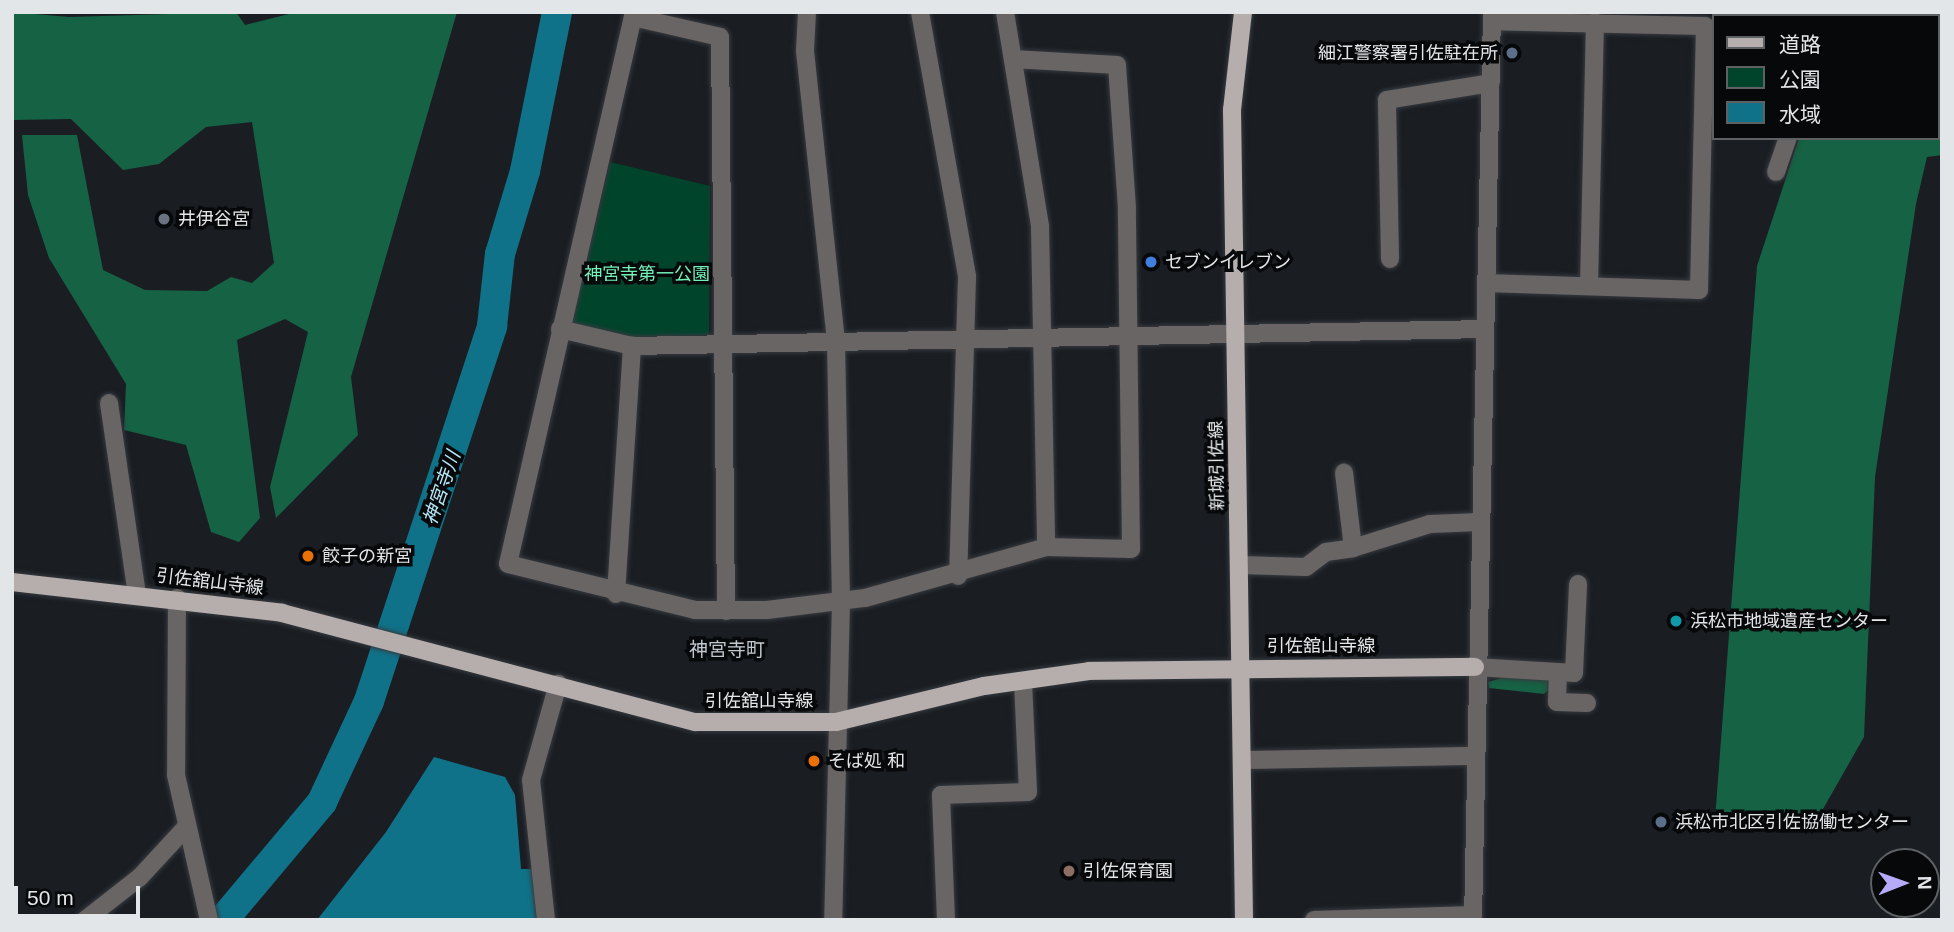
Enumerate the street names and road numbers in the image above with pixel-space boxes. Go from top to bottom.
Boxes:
street label: 新城引佐線 [1205,421,1229,511]
street label: 引佐舘山寺線 [155,565,265,599]
street label: 引佐舘山寺線 [1267,635,1375,657]
street label: 引佐舘山寺線 [705,690,813,712]

